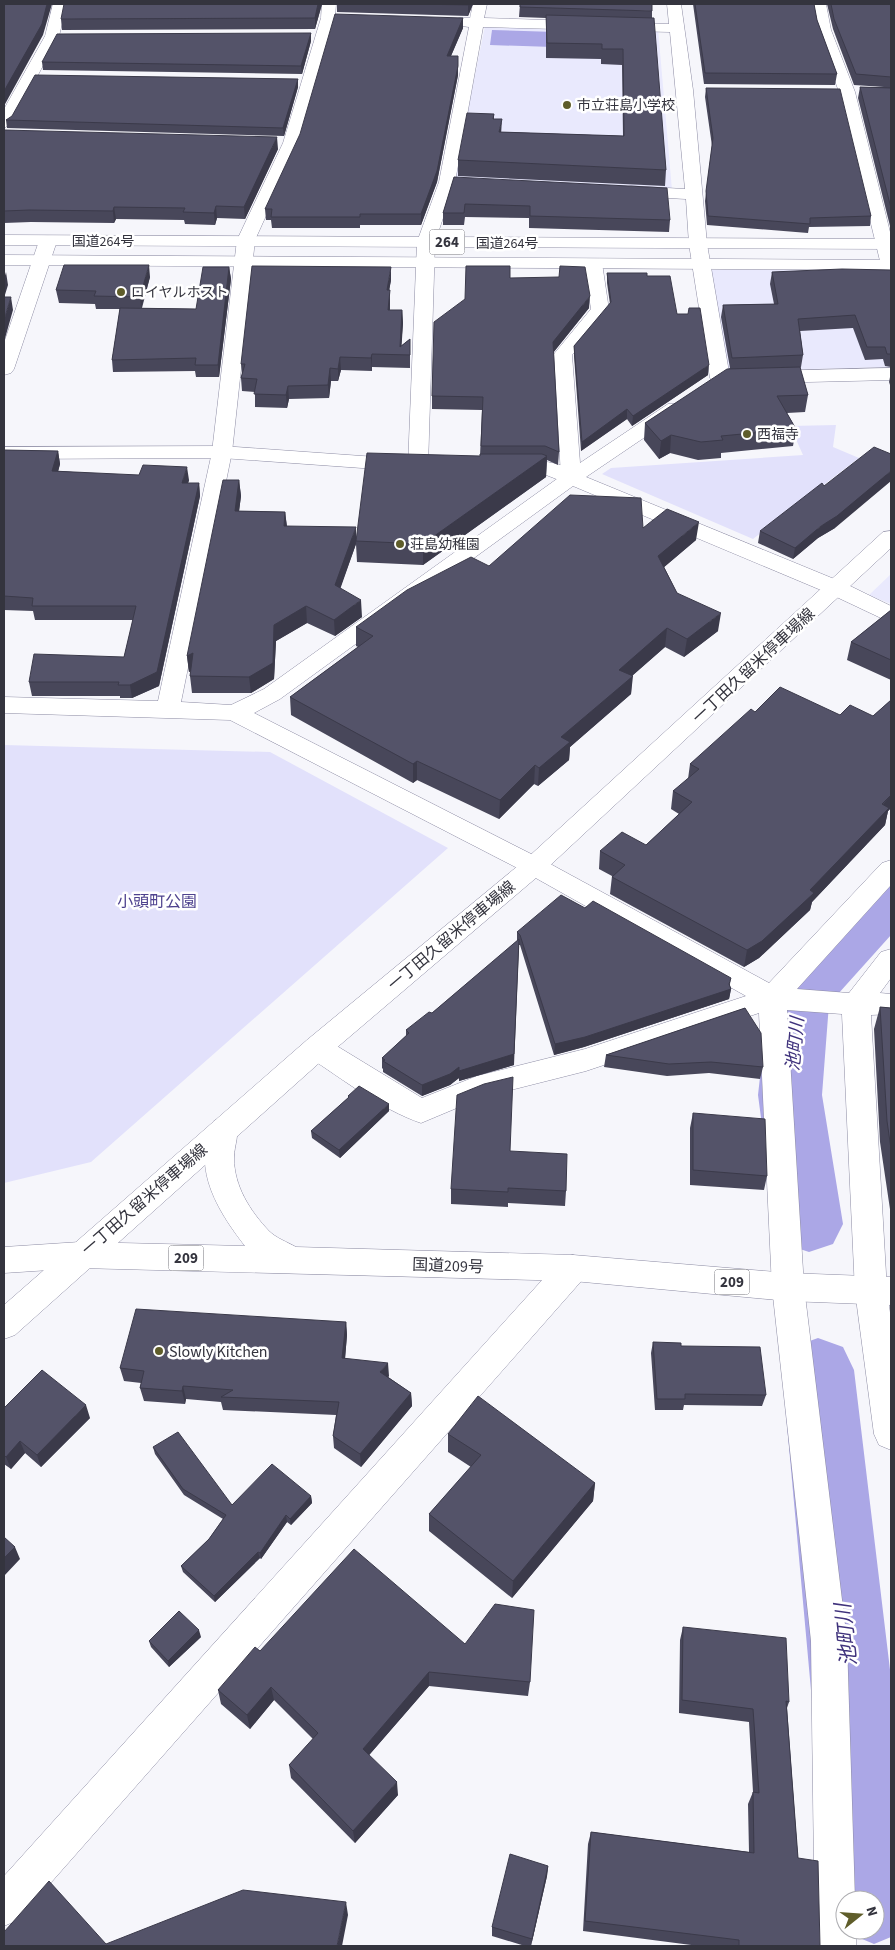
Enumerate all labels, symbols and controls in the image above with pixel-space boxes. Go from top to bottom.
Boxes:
place label: 市立荘島小学校 [577,96,675,116]
marker: 市立荘島小学校 [561,99,573,111]
road number: 264 [430,230,464,254]
street label: 国道264号 [72,232,134,252]
street label: 国道264号 [476,234,538,254]
place label: ロイヤルホスト [131,283,229,303]
marker: ロイヤルホスト [115,286,127,298]
place label: 西福寺 [757,425,799,445]
marker: 西福寺 [741,428,753,440]
place label: 荘島幼稚園 [410,535,480,555]
marker: 荘島幼稚園 [394,538,406,550]
street label: 一丁田久留米停車場線 [688,603,820,728]
street label: 一丁田久留米停車場線 [383,876,520,996]
park label: 小頭町公園 [117,891,197,913]
water label: 池町川 [781,1014,810,1072]
street label: 一丁田久留米停車場線 [77,1139,212,1261]
road number: 209 [168,1246,204,1270]
street label: 国道209号 [412,1254,484,1278]
road number: 209 [714,1270,750,1294]
place label: Slowly Kitchen [169,1341,268,1363]
marker: Slowly Kitchen [153,1345,165,1357]
water label: 池町川 [828,1600,864,1668]
north arrow [835,1890,885,1940]
text: N [861,1904,882,1919]

